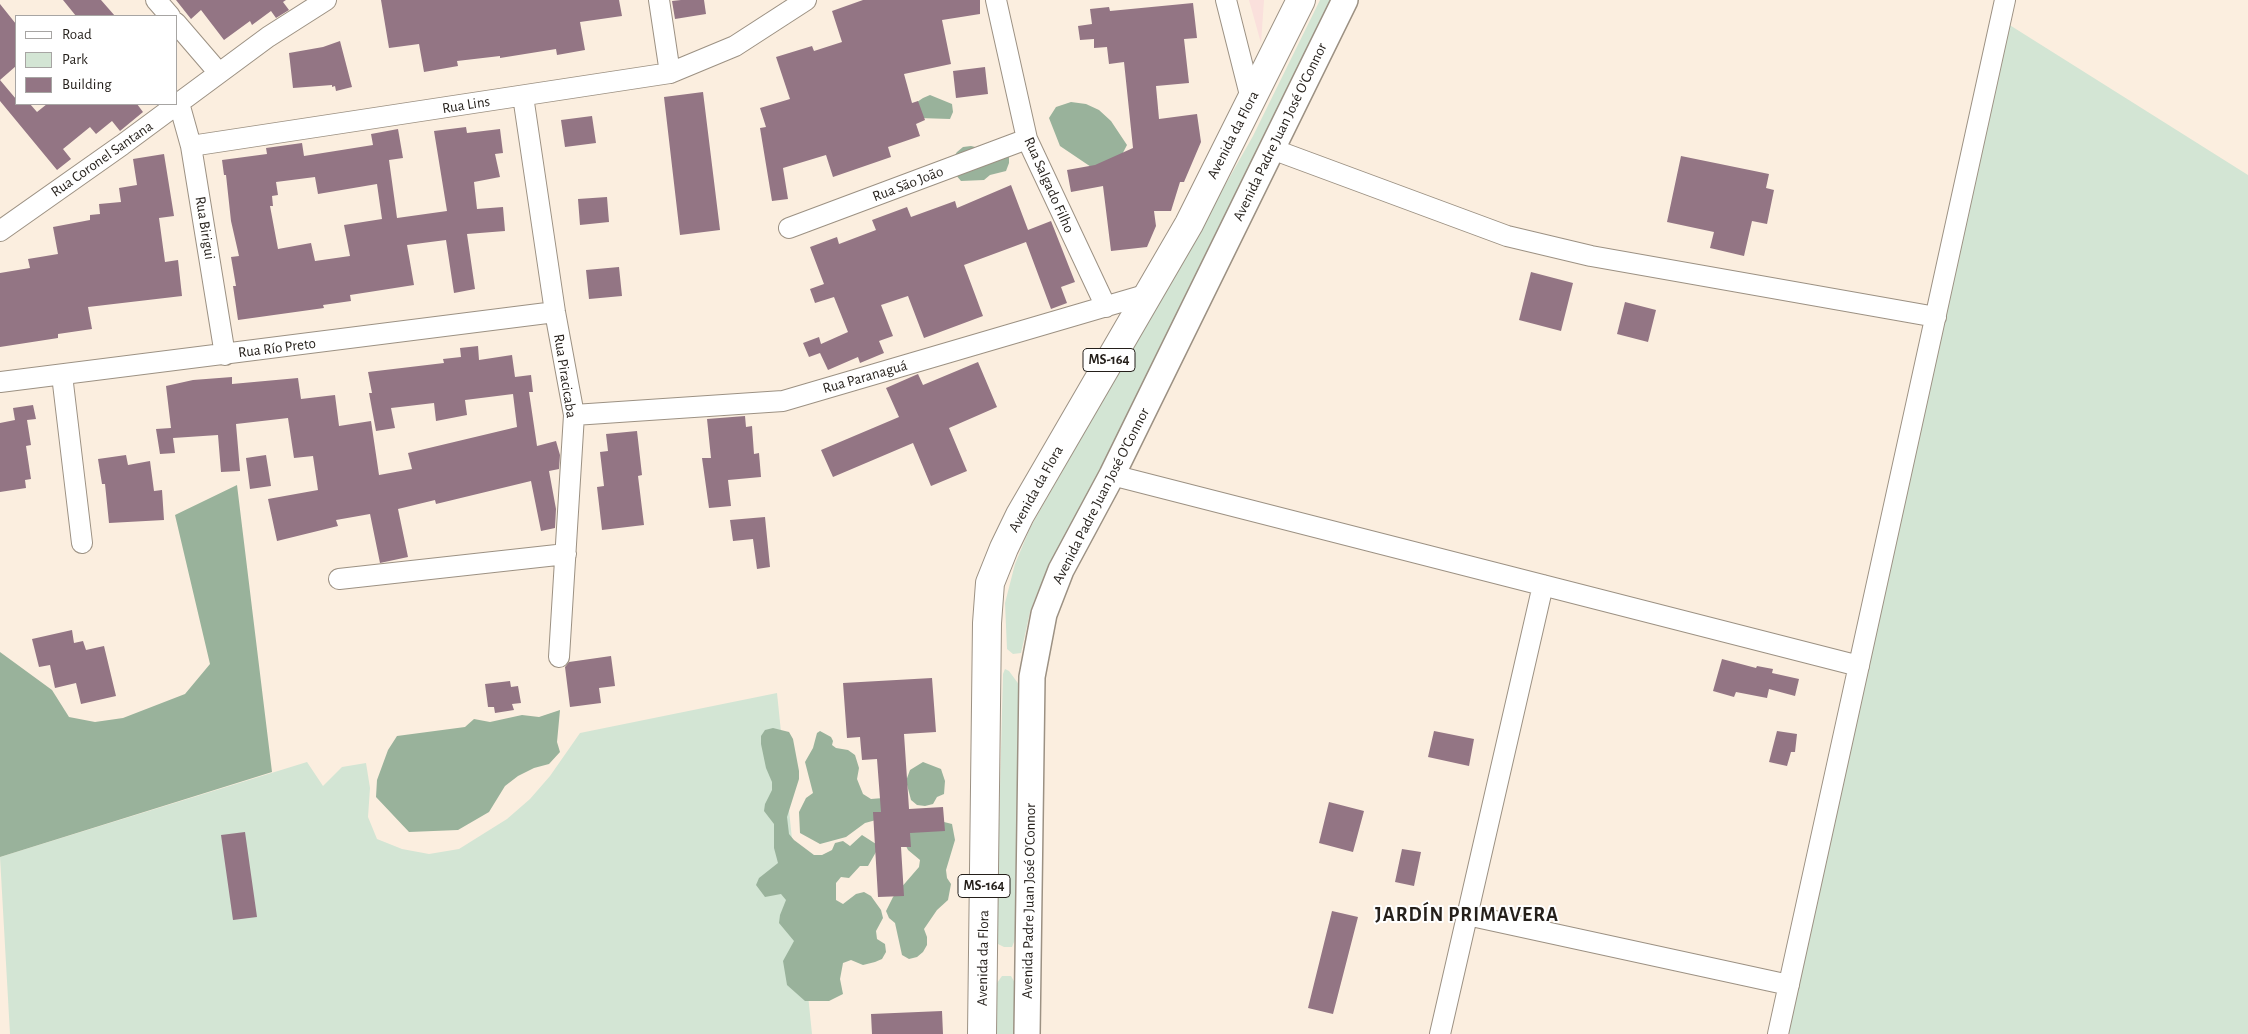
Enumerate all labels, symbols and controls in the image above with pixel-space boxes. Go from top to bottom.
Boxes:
legend [15,15,178,105]
text: Road [62,27,92,42]
street label: Avenida Padre Juan José O'Connor [1229,40,1331,224]
text: Park [62,52,88,67]
text: Building [62,77,112,92]
street label: Avenida da Flora [1203,88,1263,182]
street label: Rua Lins [441,92,491,118]
street label: Rua Coronel Santana [48,117,156,201]
street label: Rua Salgado Filho [1020,134,1078,236]
street label: Rua São João [870,162,946,206]
street label: Rua Birigui [191,195,219,261]
street label: Rua Piracicaba [549,333,581,419]
street label: Rua Río Preto [237,334,317,362]
road number: MS-164 [1083,348,1135,372]
street label: Rua Paranaguá [821,356,909,398]
street label: Avenida Padre Juan José O'Connor [1049,405,1153,587]
street label: Avenida da Flora [1005,443,1067,535]
street label: Avenida Padre Juan José O'Connor [1018,803,1040,999]
road number: MS-164 [958,874,1010,898]
district label: JARDÍN PRIMAVERA [1373,903,1561,927]
street label: Avenida da Flora [973,910,993,1006]

